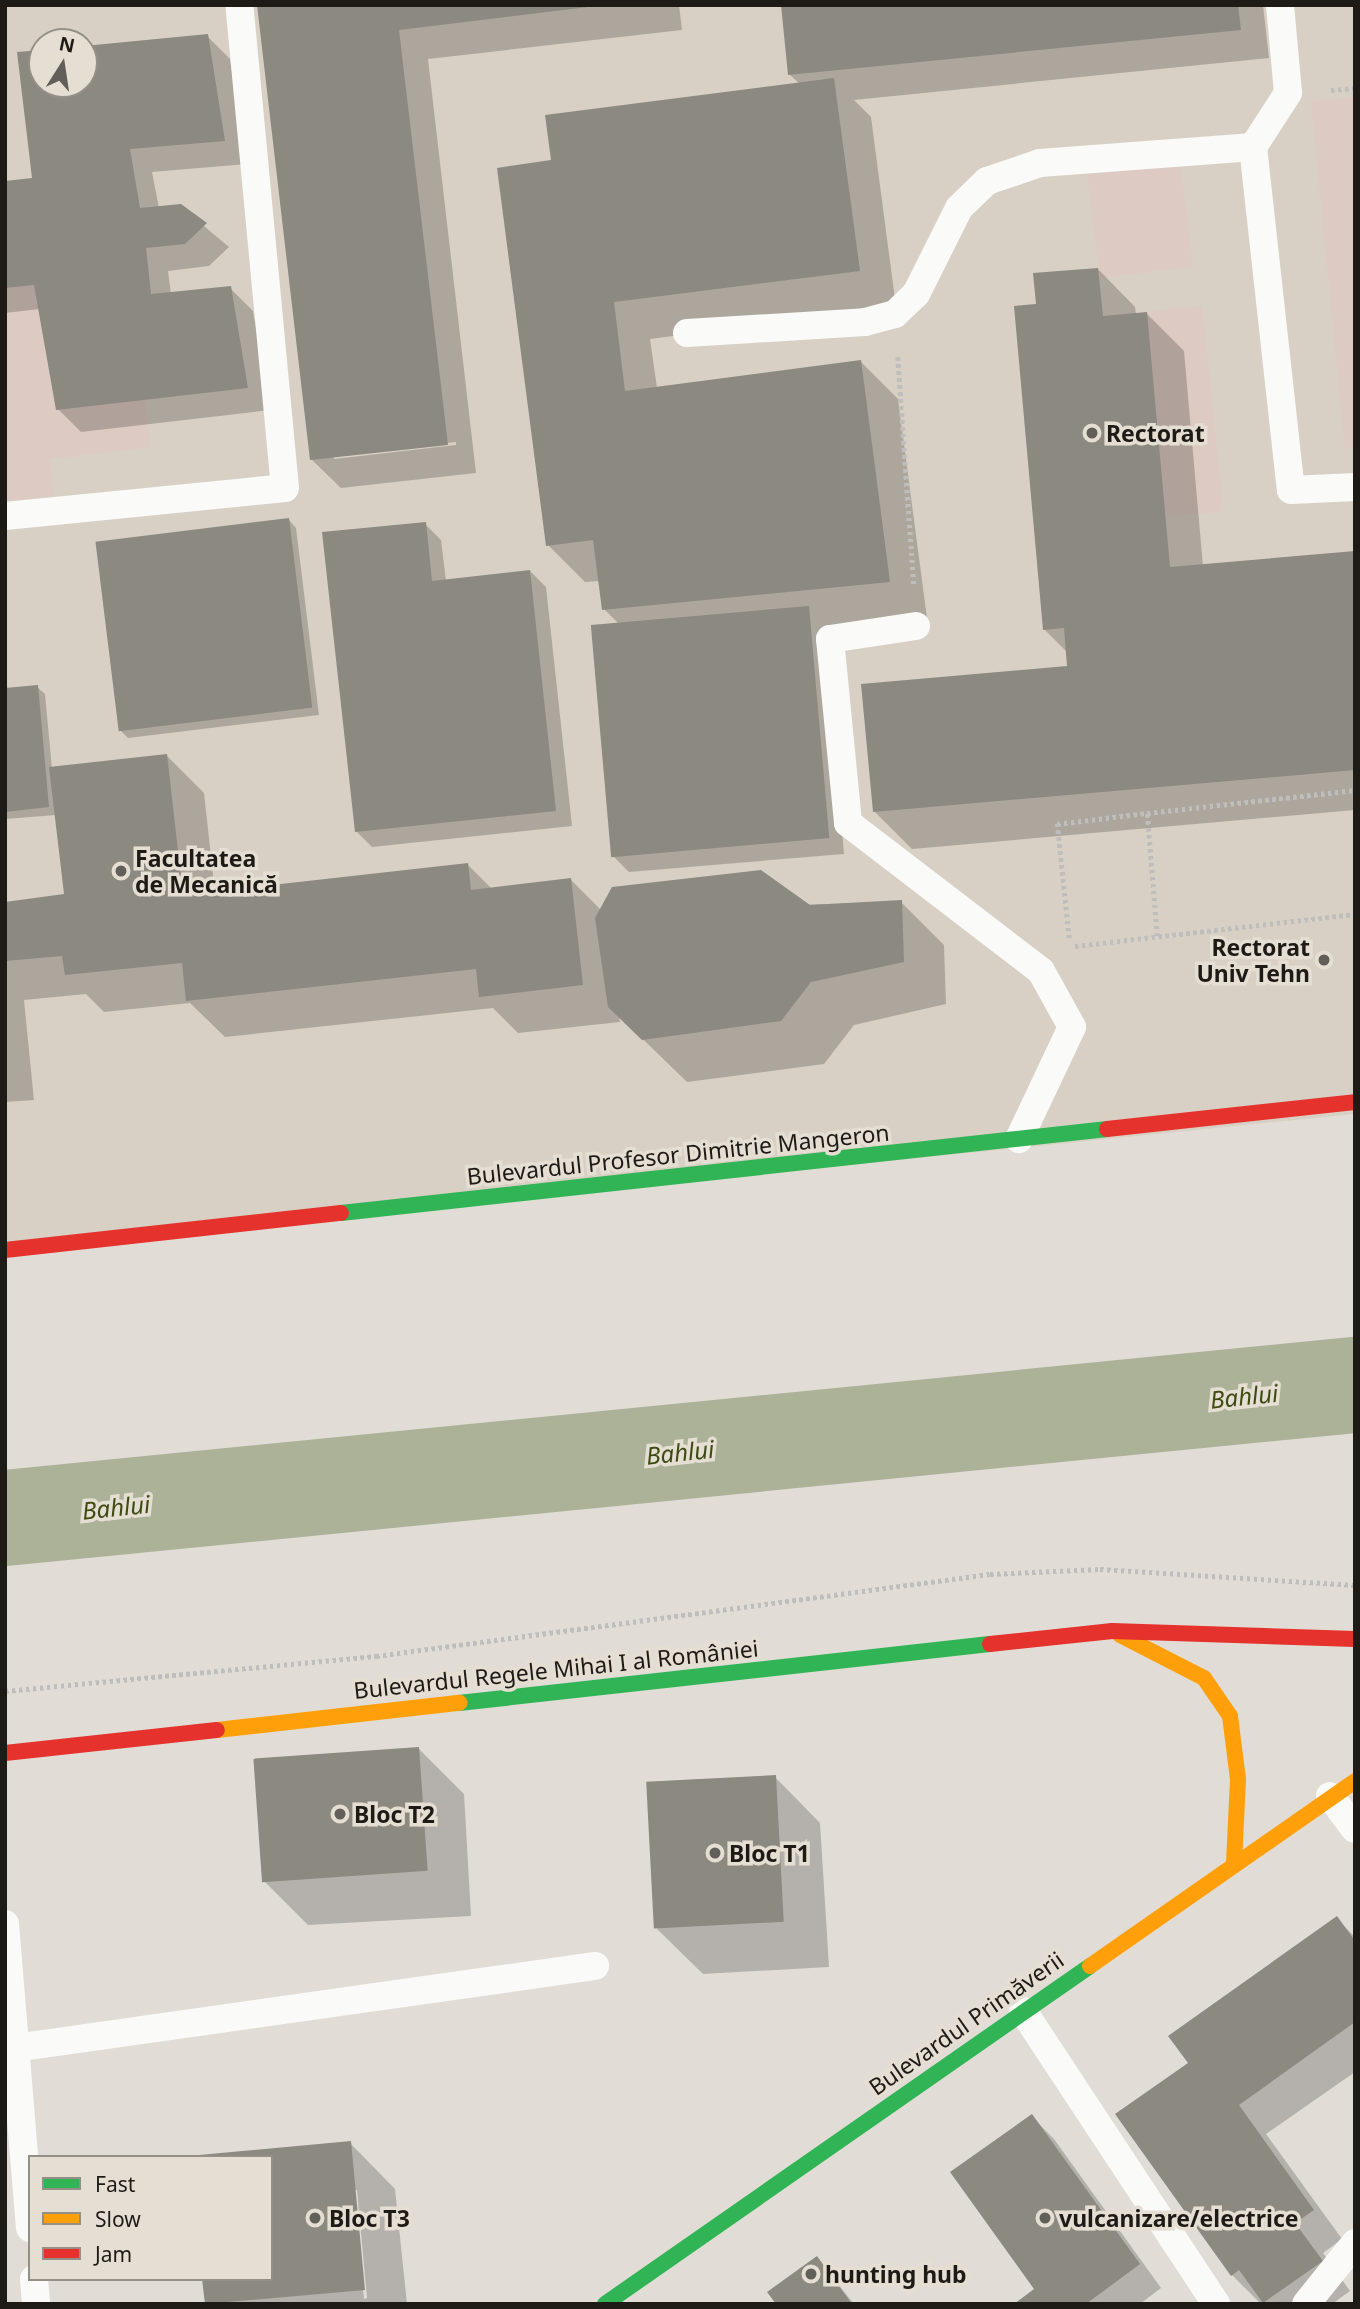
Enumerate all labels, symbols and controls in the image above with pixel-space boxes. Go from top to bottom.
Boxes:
north arrow [28,28,98,98]
text: N [57,30,77,59]
place label: Rectorat [1106,419,1205,447]
marker: Rectorat [1084,425,1100,441]
place label: Facultatea de Mecanică [135,844,278,898]
marker: Facultatea de Mecanică [113,863,129,879]
place label: Rectorat Univ Tehn [1196,933,1310,987]
marker: Rectorat Univ Tehn [1316,952,1332,968]
street label: Bulevardul Profesor Dimitrie Mangeron [465,1118,891,1190]
water label: Bahlui [1209,1378,1279,1414]
water label: Bahlui [645,1434,715,1470]
water label: Bahlui [81,1489,151,1525]
street label: Bulevardul Regele Mihai I al României [352,1634,760,1704]
place label: Bloc T2 [354,1800,435,1828]
marker: Bloc T2 [332,1806,348,1822]
place label: Bloc T1 [729,1839,810,1867]
marker: Bloc T1 [707,1845,723,1861]
street label: Bulevardul Primăverii [863,1945,1069,2101]
legend [28,2155,273,2281]
text: Fast [95,2170,135,2198]
place label: Bloc T3 [329,2204,410,2232]
place label: vulcanizare/electrice [1059,2204,1299,2232]
text: Slow [95,2205,141,2233]
marker: Bloc T3 [307,2210,323,2226]
marker: vulcanizare/electrice [1037,2210,1053,2226]
text: Jam [95,2240,132,2268]
place label: hunting hub [825,2260,967,2288]
marker: hunting hub [803,2266,819,2282]

